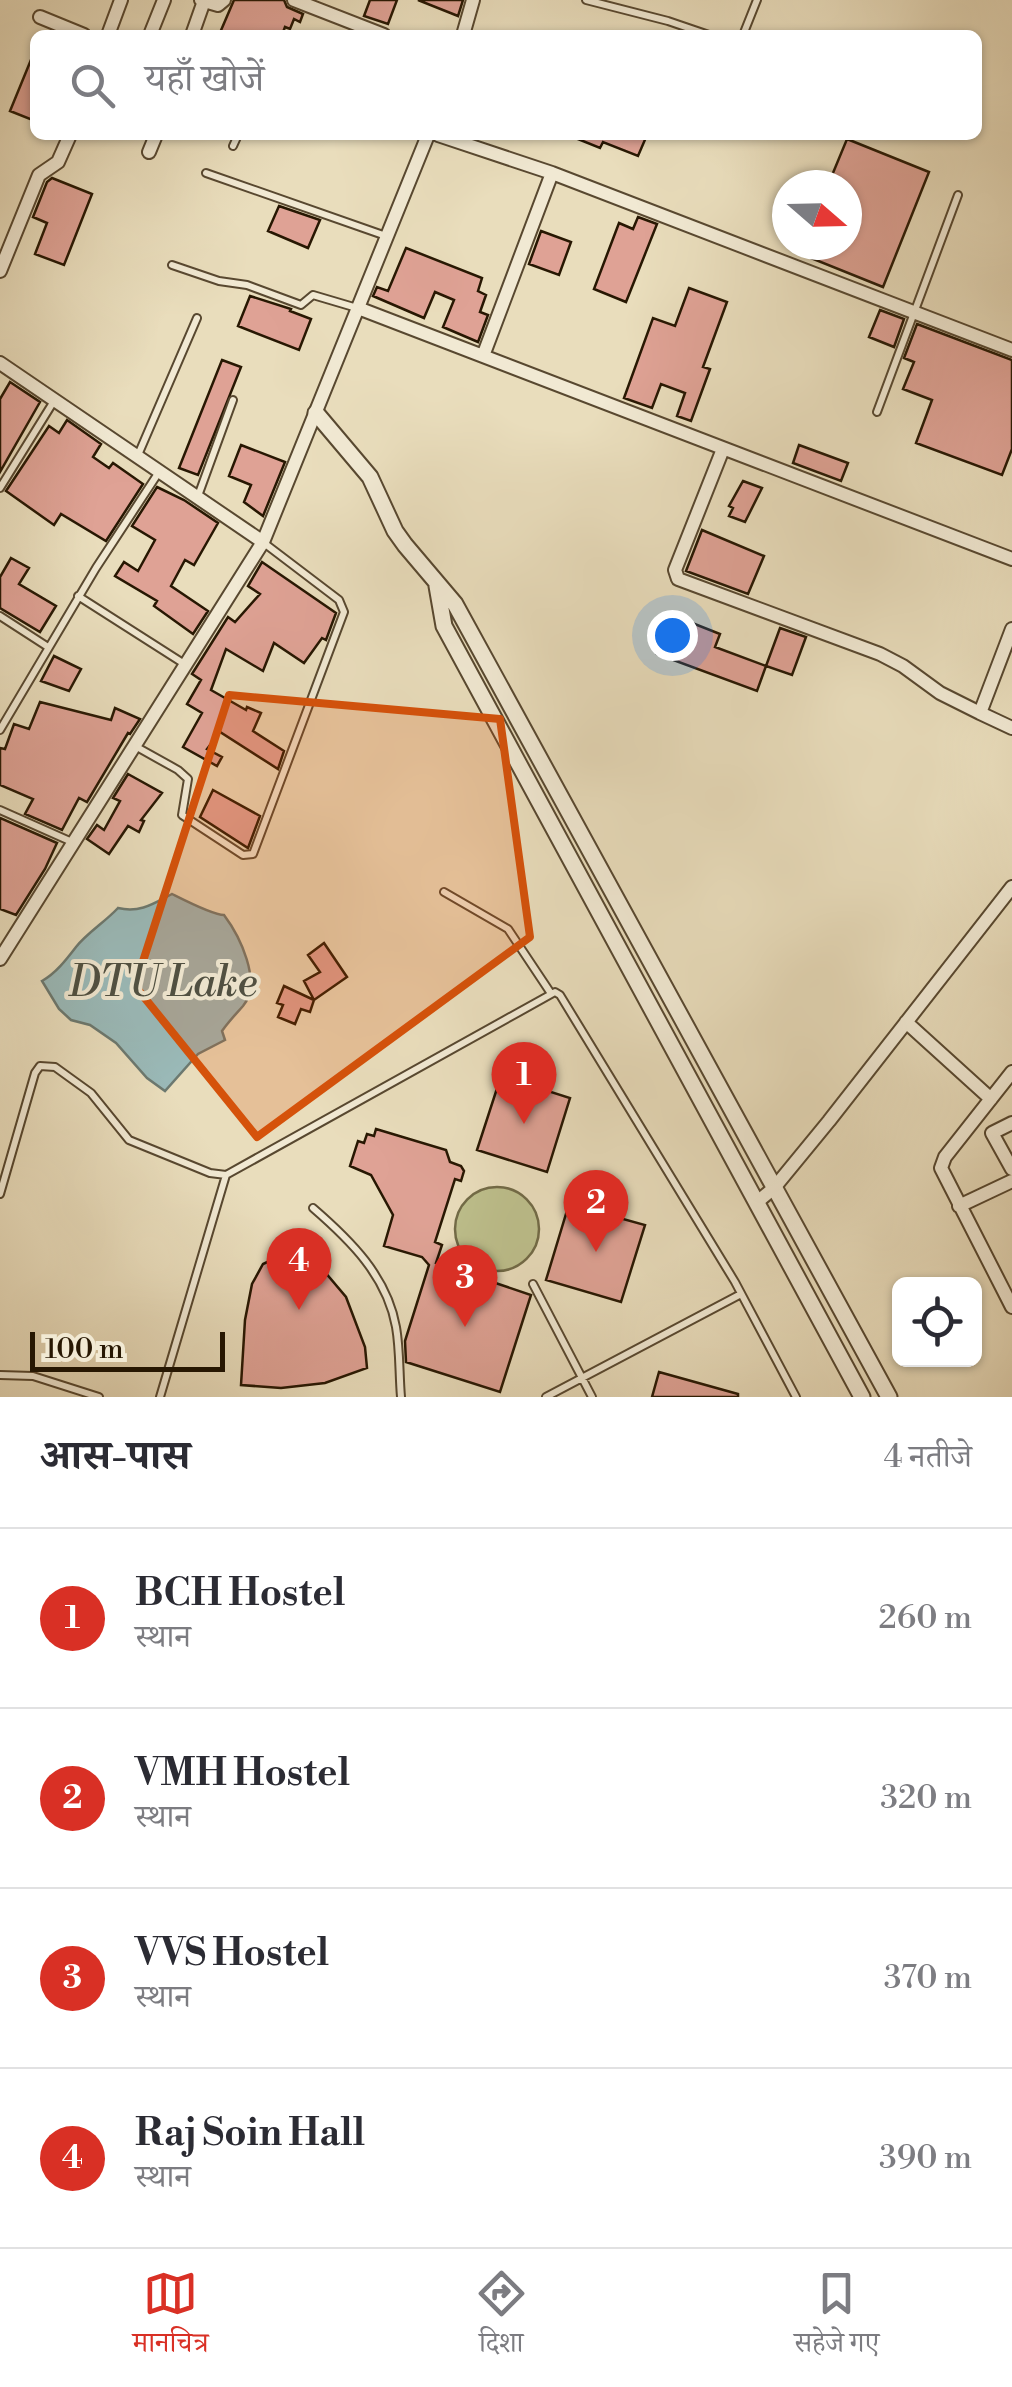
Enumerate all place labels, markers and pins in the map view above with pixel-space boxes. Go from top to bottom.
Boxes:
pin: 1 [492,1042,556,1124]
pin: 2 [564,1170,628,1252]
pin: 4 [266,1228,332,1310]
pin: 3 [432,1244,498,1327]

